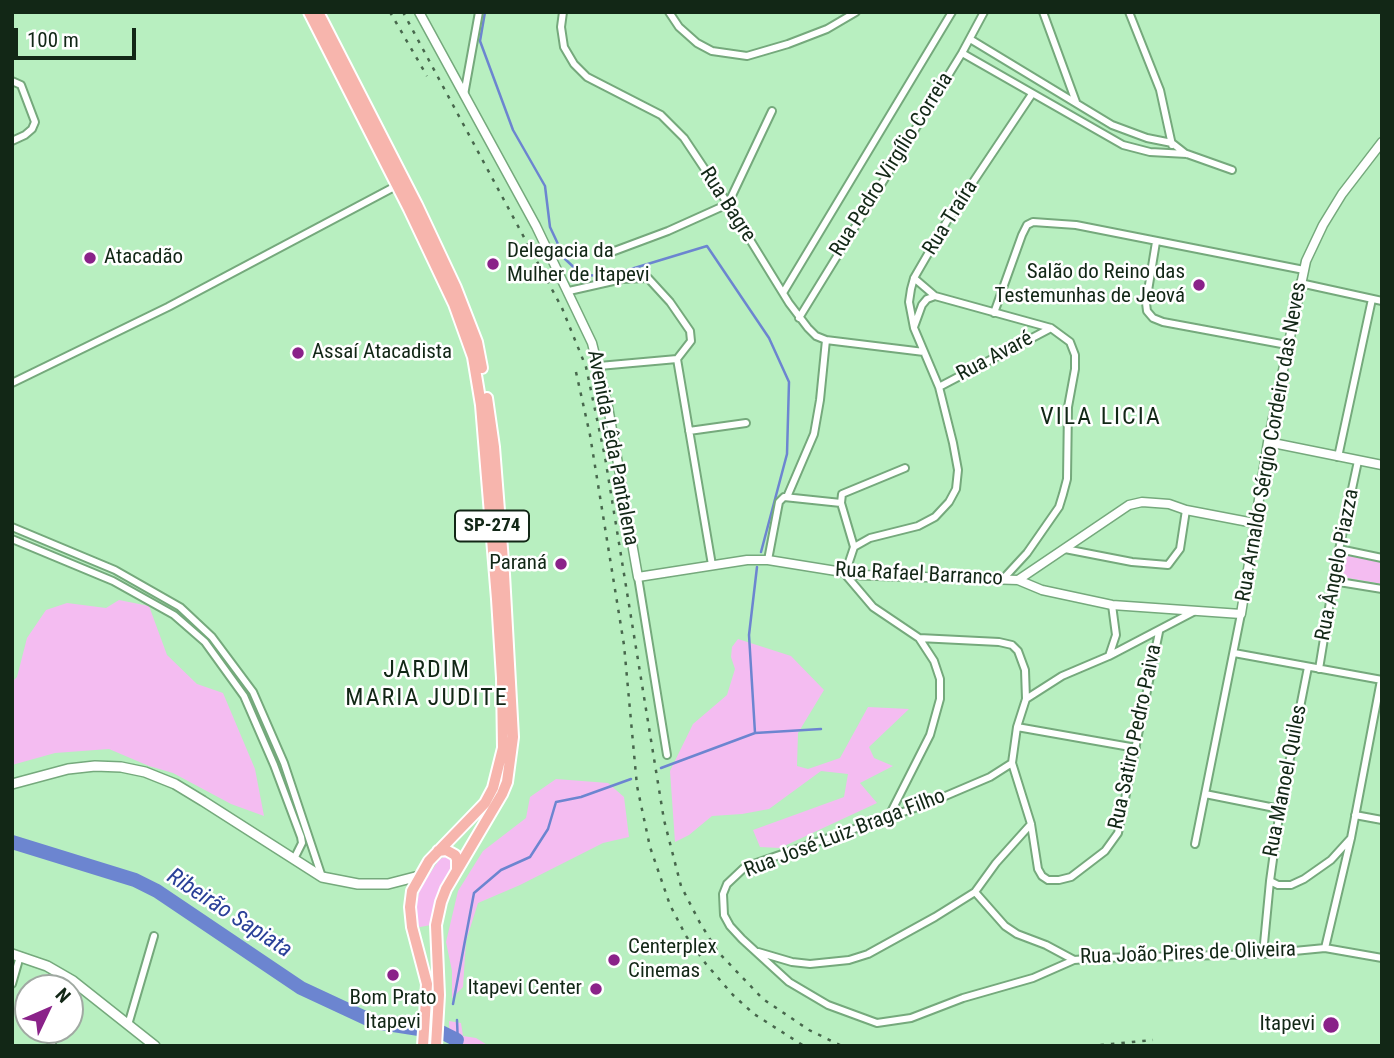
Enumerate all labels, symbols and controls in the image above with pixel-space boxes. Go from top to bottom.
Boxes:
scale bar [18,14,140,58]
text: 100 m [27,28,79,52]
street label: Rua Pedro Virgílio Correia [825,68,959,262]
street label: Rua Bagre [694,163,760,247]
street label: Rua Traíra [918,176,984,260]
place label: Delegacia da Mulher de Itapevi [507,239,650,289]
place label: Atacadão [104,245,183,271]
marker: Atacadão [82,250,98,266]
marker: Delegacia da Mulher de Itapevi [485,256,501,272]
place label: Salão do Reino das Testemunhas de Jeová [995,260,1185,310]
marker: Salão do Reino das Testemunhas de Jeová [1191,277,1207,293]
street label: Rua Arnaldo Sérgio Cordeiro das Neves [1231,280,1313,604]
street label: Rua Avaré [953,326,1037,388]
place label: Assaí Atacadista [312,340,452,366]
marker: Assaí Atacadista [290,345,306,361]
street label: Avenida Lêda Pantalena [581,348,643,548]
district label: VILA LICIA [1041,404,1161,432]
street label: Rua Ângelo Piazza [1311,487,1365,643]
road number: SP-274 [455,510,529,541]
place label: Paraná [489,551,547,577]
marker: Paraná [553,556,569,572]
street label: Rua Rafael Barranco [834,558,1004,592]
street label: Rua Satiro Pedro Paiva [1104,642,1168,832]
district label: JARDIM MARIA JUDITE [347,657,507,713]
street label: Rua Manoel Quiles [1259,703,1313,859]
street label: Rua José Luiz Braga Filho [741,784,949,884]
water label: Ribeirão Sapiata [161,863,297,965]
place label: Centerplex Cinemas [628,935,717,985]
street label: Rua João Pires de Oliveira [1080,938,1296,970]
marker: Centerplex Cinemas [606,952,622,968]
marker: Bom Prato Itapevi [385,967,401,983]
north arrow [14,974,84,1044]
place label: Itapevi Center [467,976,582,1002]
marker: Itapevi Center [588,981,604,997]
text: N [51,983,75,1008]
place label: Bom Prato Itapevi [350,986,436,1036]
place label: Itapevi [1260,1012,1315,1038]
marker: Itapevi [1321,1015,1341,1035]

